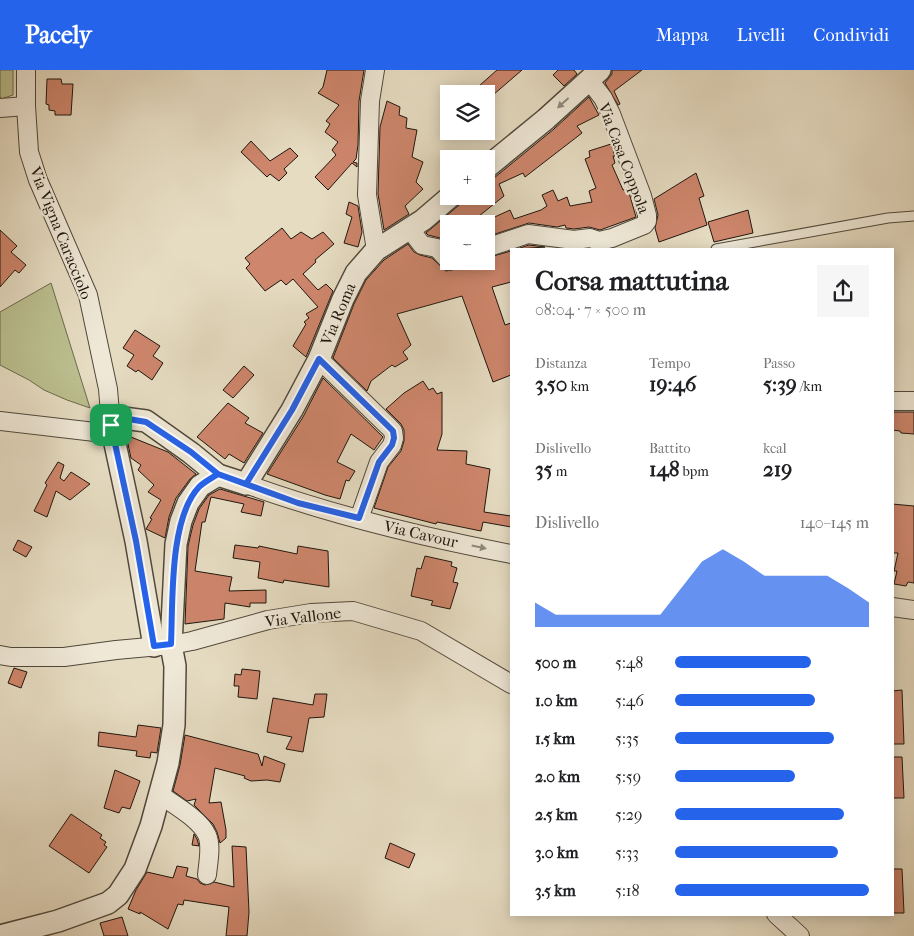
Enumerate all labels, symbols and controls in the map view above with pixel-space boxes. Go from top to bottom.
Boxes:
text: Pacely [25,21,92,49]
text: Mappa [656,25,709,46]
text: Livelli [737,25,785,46]
text: Condividi [813,25,889,46]
map controls [440,85,495,270]
button: layers [440,85,495,140]
one-way arrow [558,97,570,109]
street label: Via Casa Coppola [594,99,654,217]
button: + [440,150,495,205]
street label: Via Vigna Caracciolo [25,163,96,302]
button: − [440,215,495,270]
text: Corsa mattutina [535,264,728,297]
button: share [817,265,869,317]
street label: Via Roma [316,279,360,349]
text: 08:04 · 7 × 500 m [535,300,646,319]
text: Distanza [535,355,587,372]
text: Tempo [649,355,691,372]
text: Passo [763,355,795,372]
text: 3.50 [535,372,567,396]
text: 19:46 [649,372,696,396]
text: 5:39 [763,372,797,396]
text: km [567,378,589,395]
text: /km [797,378,822,395]
pin [90,404,132,446]
icon: arrive [97,411,125,439]
text: Dislivello [535,440,591,457]
text: Battito [649,440,691,457]
text: kcal [763,440,787,457]
text: 35 [535,457,553,481]
text: 148 [649,457,679,481]
text: 219 [763,457,792,481]
text: m [553,463,567,480]
text: bpm [679,463,709,480]
text: Dislivello [535,513,599,532]
text: 140–145 m [800,513,869,532]
street label: Via Cavour [381,516,460,552]
one-way arrow [471,544,487,552]
street label: Via Vallone [263,603,342,631]
text: 500 m [535,653,576,672]
text: 5:48 [615,653,643,672]
text: 1.0 km [535,691,578,710]
text: 5:46 [615,691,644,710]
text: 1.5 km [535,729,575,748]
text: 5:35 [615,729,639,748]
text: 2.0 km [535,767,580,786]
text: 5:59 [615,767,641,786]
text: 2.5 km [535,805,578,824]
text: 5:29 [615,805,642,824]
text: 3.0 km [535,843,578,862]
text: 5:33 [615,843,639,862]
text: 3.5 km [535,881,576,900]
text: 5:18 [615,881,640,900]

